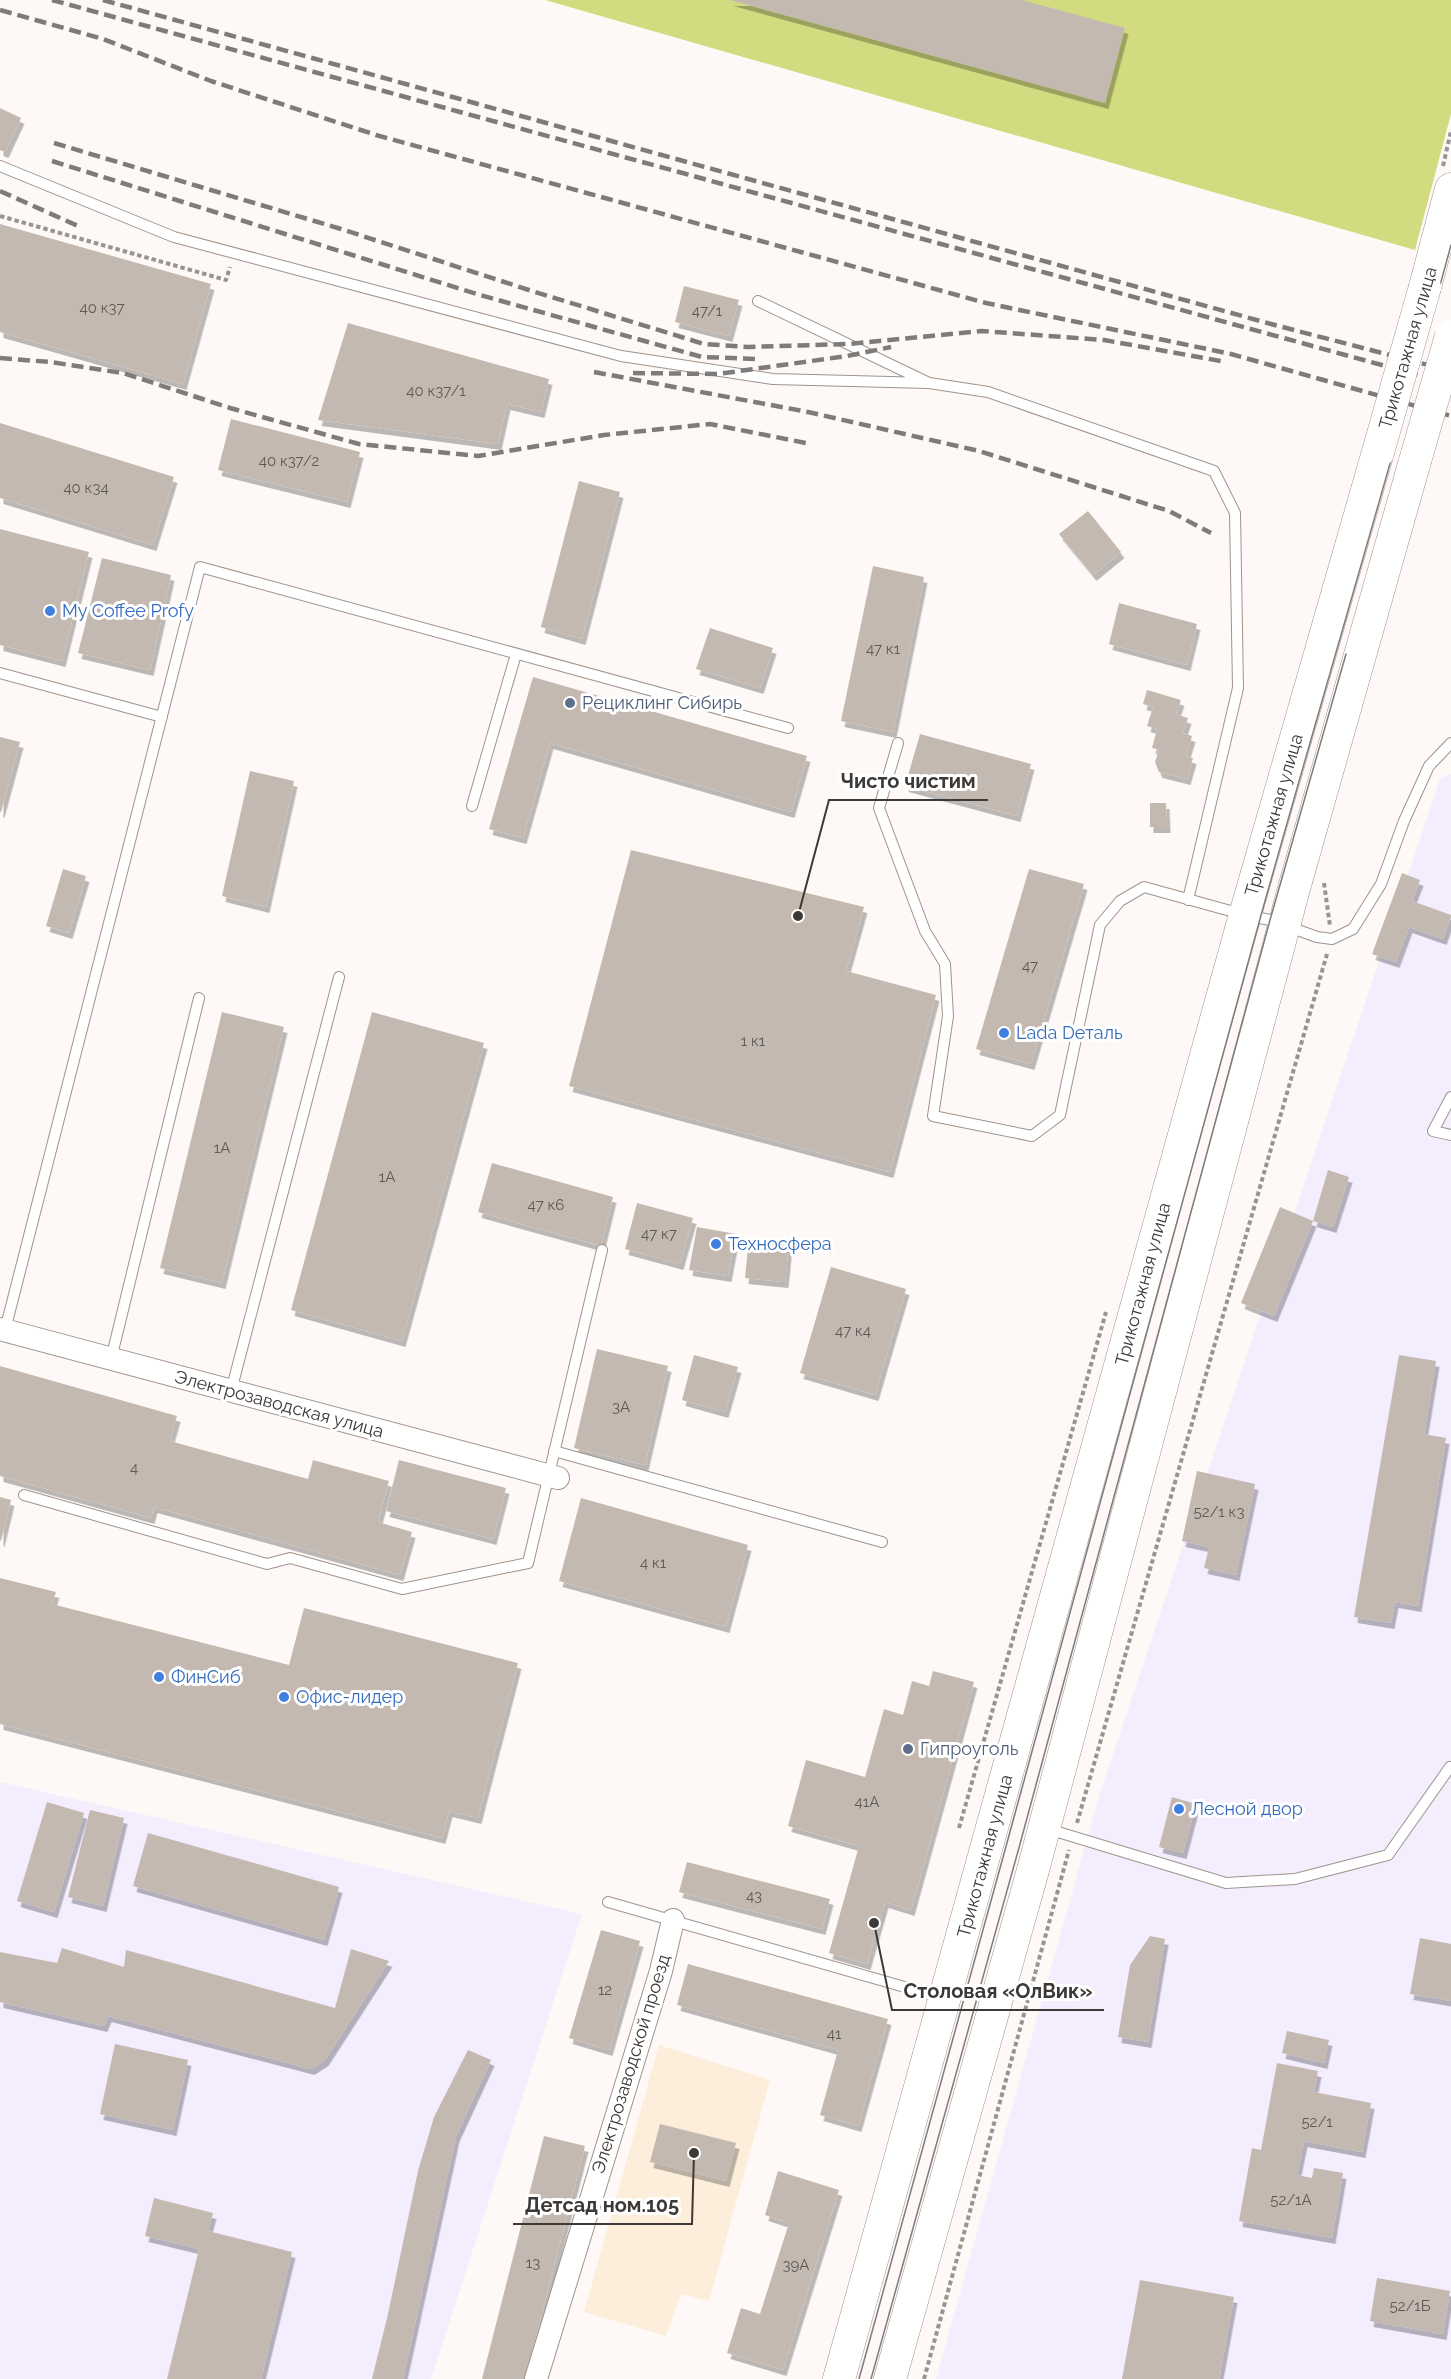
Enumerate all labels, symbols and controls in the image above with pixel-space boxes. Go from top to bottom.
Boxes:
street label: Трикотажная улица [1374,264,1441,431]
house number: 40 к37 [80,299,124,317]
house number: 47/1 [692,302,723,320]
house number: 40 к37/1 [406,382,466,400]
house number: 40 к37/2 [259,452,319,470]
house number: 40 к34 [63,479,109,497]
place label: My Coffee Profy [62,600,194,621]
marker: My Coffee Profy [43,604,57,618]
house number: 47 к1 [866,640,901,658]
place label: Рециклинг Сибирь [582,692,742,713]
marker: Рециклинг Сибирь [563,696,577,710]
street label: Трикотажная улица [1240,731,1307,898]
callout: Чисто чистим [829,762,988,800]
text: Чисто чистим [840,769,976,793]
house number: 47 [1022,957,1038,975]
place label: Lada Dеталь [1016,1022,1123,1043]
marker: Lada Dеталь [997,1026,1011,1040]
house number: 1 к1 [741,1032,766,1050]
house number: 1А [214,1139,230,1157]
house number: 1А [379,1168,395,1186]
house number: 47 к6 [528,1196,564,1214]
street label: Трикотажная улица [1111,1200,1174,1368]
house number: 47 к7 [641,1225,677,1243]
place label: Техносфера [728,1233,832,1254]
marker: Техносфера [709,1237,723,1251]
house number: 47 к4 [835,1322,871,1340]
street label: Электрозаводская улица [172,1365,386,1442]
house number: 3А [612,1398,630,1416]
house number: 4 [130,1459,138,1477]
house number: 52/1 к3 [1194,1503,1244,1521]
house number: 4 к1 [640,1554,667,1572]
place label: ФинСиб [171,1666,241,1687]
marker: ФинСиб [152,1670,166,1684]
place label: Офис-лидер [296,1686,403,1707]
marker: Офис-лидер [277,1690,291,1704]
place label: Гипроуголь [920,1738,1019,1759]
marker: Гипроуголь [901,1742,915,1756]
street label: Трикотажная улица [953,1772,1016,1940]
house number: 41А [855,1793,879,1811]
place label: Лесной двор [1191,1798,1303,1819]
marker: Лесной двор [1172,1802,1186,1816]
house number: 43 [746,1887,762,1905]
street label: Электрозаводской проезд [587,1952,674,2176]
callout: Столовая «ОлВик» [892,1972,1104,2010]
text: Столовая «ОлВик» [904,1979,1092,2003]
house number: 12 [598,1981,612,1999]
house number: 41 [827,2025,842,2043]
house number: 52/1 [1301,2113,1333,2131]
callout: Детсад ном.105 [513,2186,692,2224]
house number: 52/1А [1270,2191,1312,2209]
text: Детсад ном.105 [525,2193,679,2217]
house number: 13 [526,2254,540,2272]
house number: 39А [783,2256,809,2274]
house number: 52/1Б [1390,2297,1431,2315]

